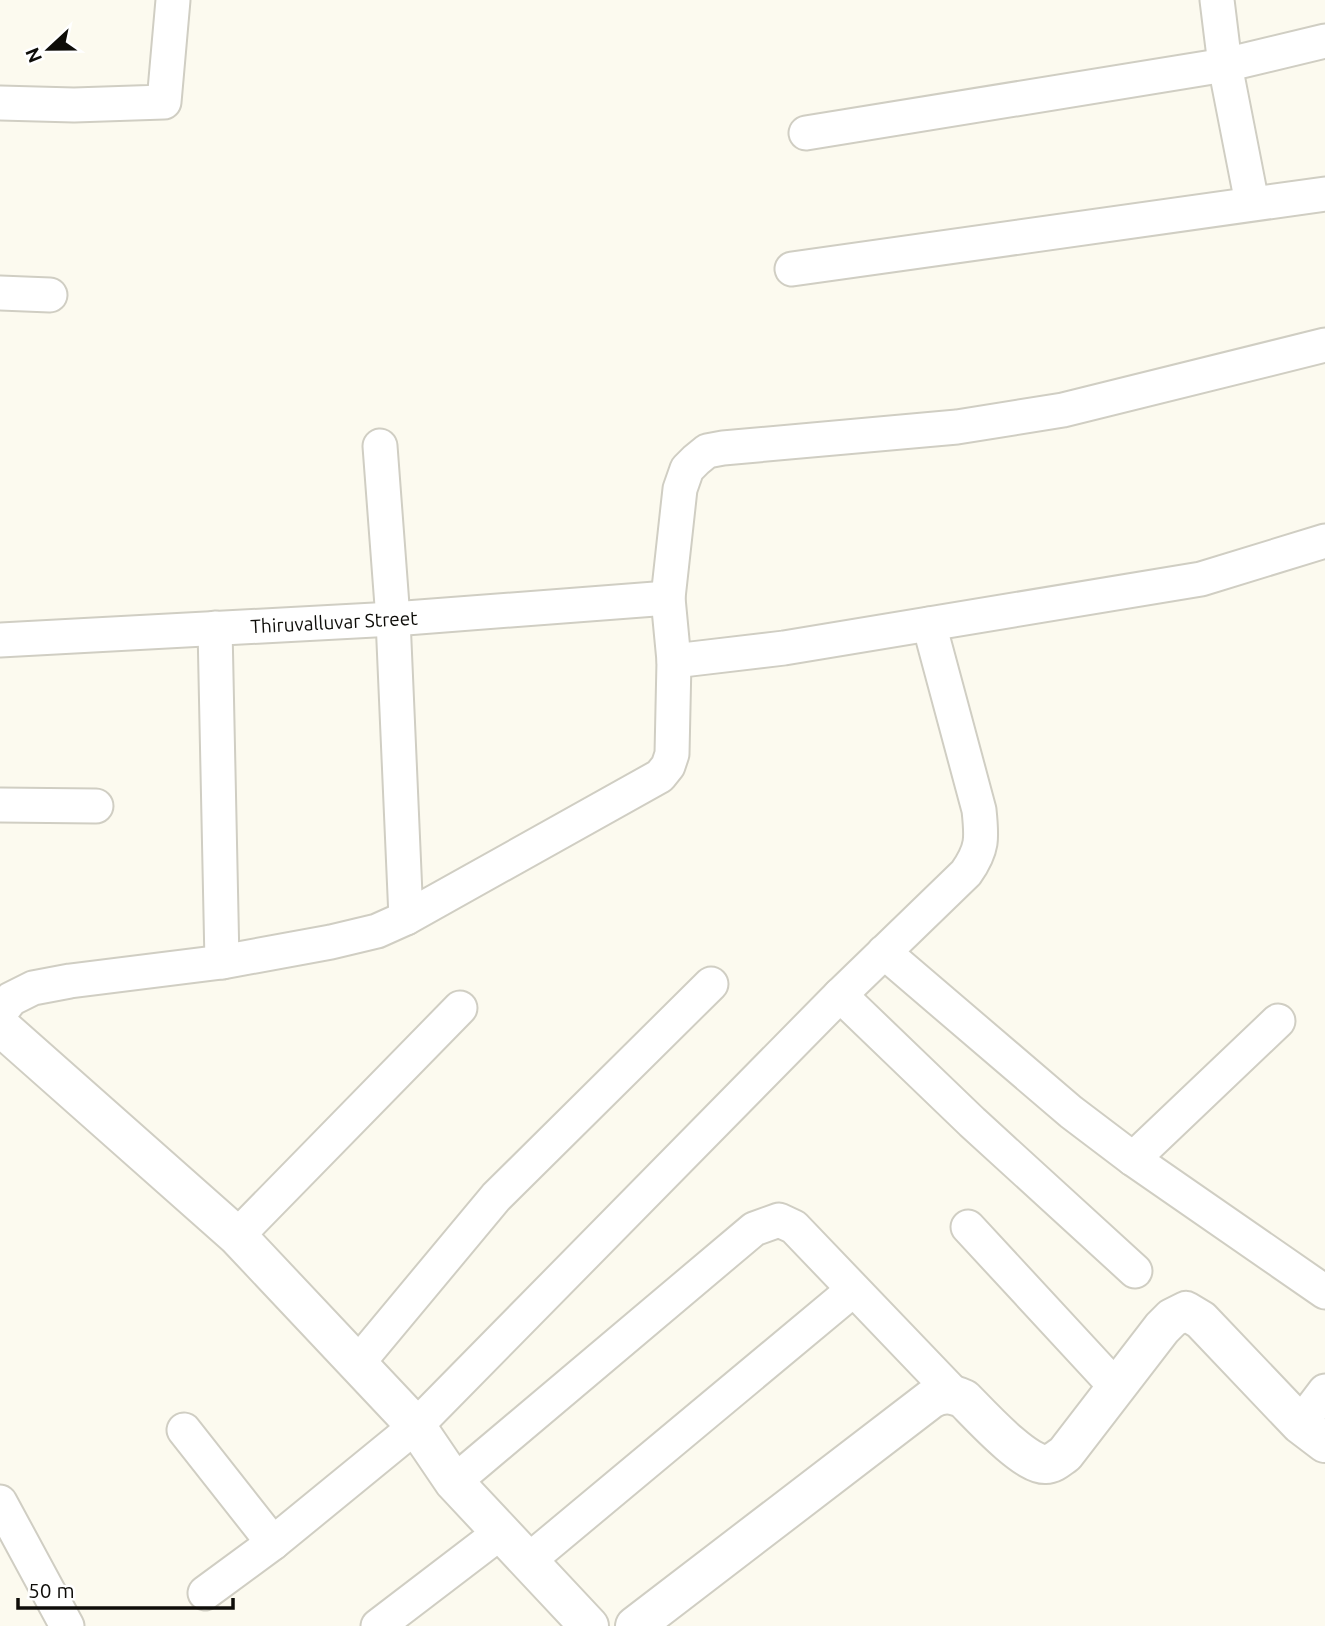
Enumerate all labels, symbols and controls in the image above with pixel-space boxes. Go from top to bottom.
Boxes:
north arrow [14,14,84,84]
text: N [20,45,46,66]
street label: Thiruvalluvar Street [250,607,419,637]
scale bar [18,1566,233,1610]
text: 50 m [28,1578,75,1602]

